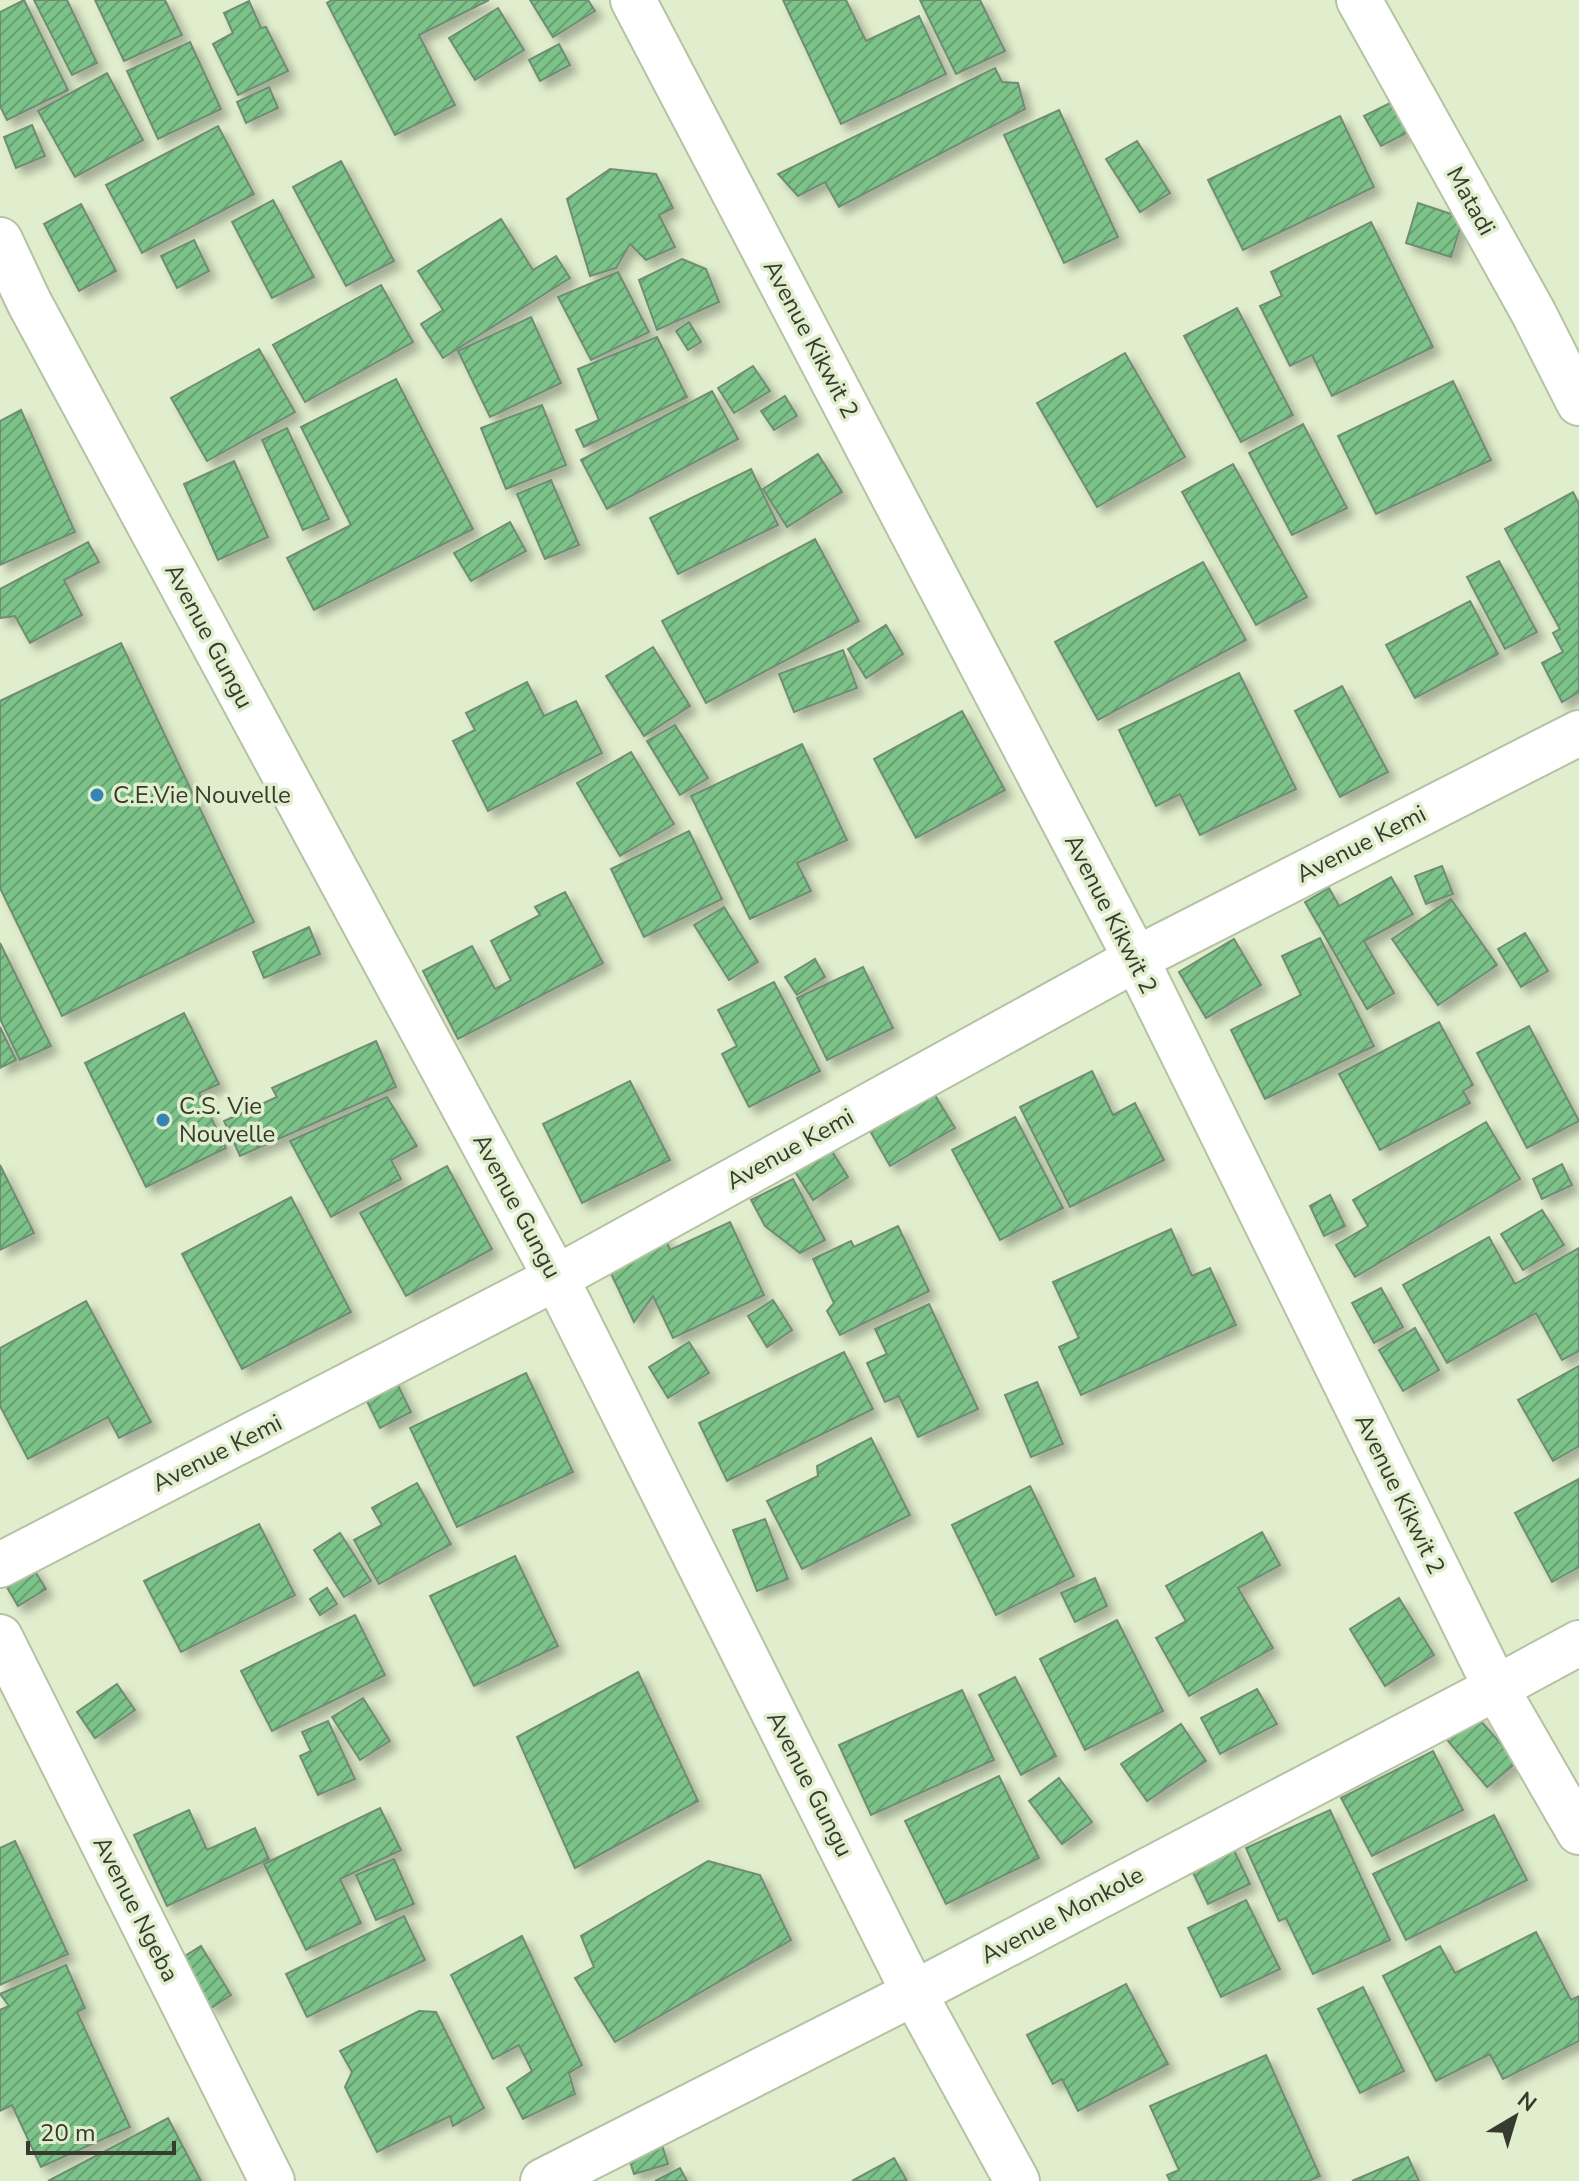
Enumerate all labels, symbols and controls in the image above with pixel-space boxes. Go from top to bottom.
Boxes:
street label: Matadi [1439,161,1503,241]
street label: Avenue Kikwit 2 [756,254,866,424]
street label: Avenue Gungu [157,558,261,714]
place label: C.E.Vie Nouvelle [113,779,291,811]
marker: C.E.Vie Nouvelle [88,786,106,804]
street label: Avenue Kemi [1291,798,1431,890]
street label: Avenue Kikwit 2 [1057,829,1165,999]
place label: C.S. Vie Nouvelle [179,1090,275,1150]
street label: Avenue Kemi [720,1101,860,1197]
marker: C.S. Vie Nouvelle [154,1111,172,1129]
street label: Avenue Gungu [465,1128,569,1284]
street label: Avenue Kemi [147,1407,287,1499]
street label: Avenue Kikwit 2 [1347,1408,1453,1580]
street label: Avenue Gungu [759,1705,861,1863]
street label: Avenue Ngeba [86,1831,186,1987]
street label: Avenue Monkole [975,1859,1149,1971]
north arrow [1475,2077,1555,2157]
text: N [1511,2085,1542,2119]
scale bar [28,2105,174,2155]
text: 20 m [40,2117,96,2149]

